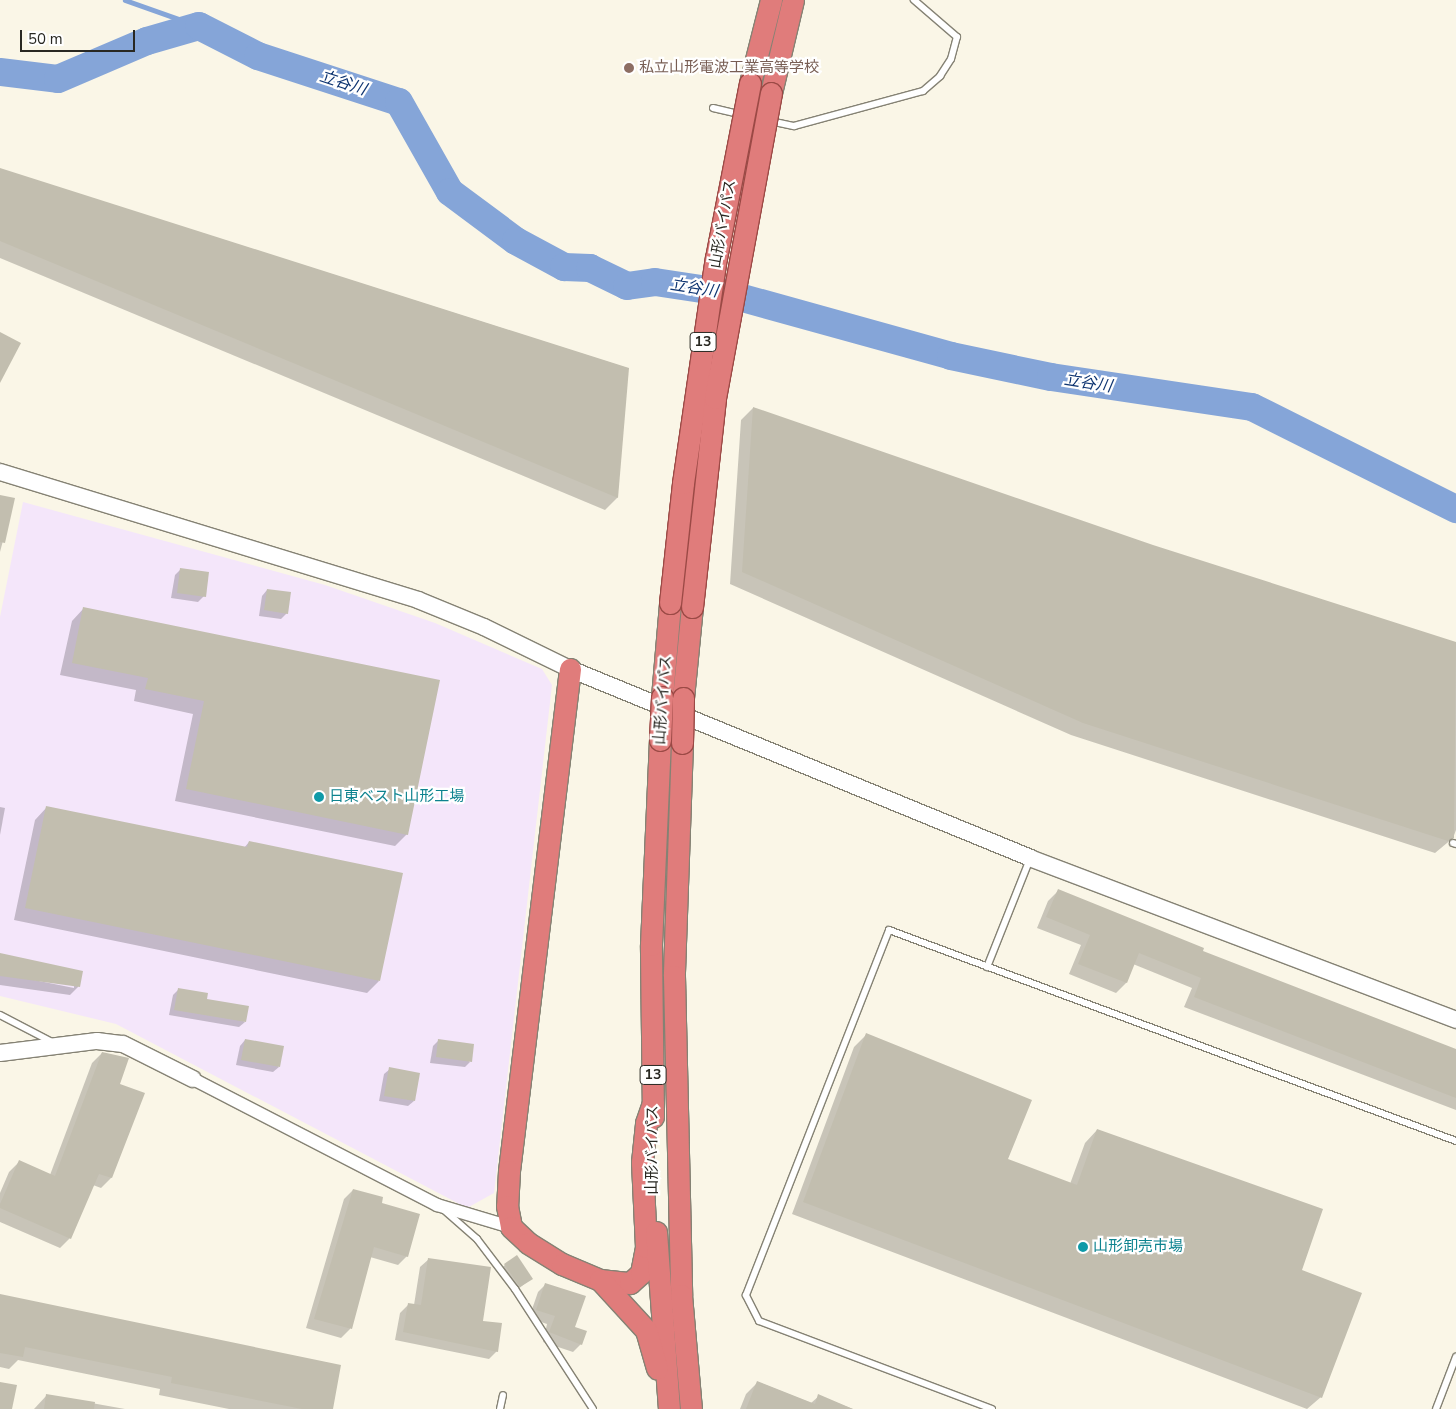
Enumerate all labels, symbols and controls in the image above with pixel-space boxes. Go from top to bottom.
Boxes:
scale bar [22,20,138,52]
text: 50 m [28,29,63,49]
place label: 私立山形電波工業高等学校 [639,59,819,77]
marker: 私立山形電波工業高等学校 [623,62,635,74]
water label: 立谷川 [317,66,369,100]
street label: 山形バイパス [706,178,740,270]
water label: 立谷川 [669,275,719,301]
road number: 13 [689,331,717,354]
water label: 立谷川 [1063,370,1113,396]
street label: 山形バイパス [651,654,675,746]
place label: 日東ベスト山形工場 [329,788,464,806]
marker: 日東ベスト山形工場 [313,791,325,803]
road number: 13 [639,1064,667,1086]
street label: 山形バイパス [644,1105,662,1195]
place label: 山形卸売市場 [1093,1238,1183,1256]
marker: 山形卸売市場 [1077,1241,1089,1253]

